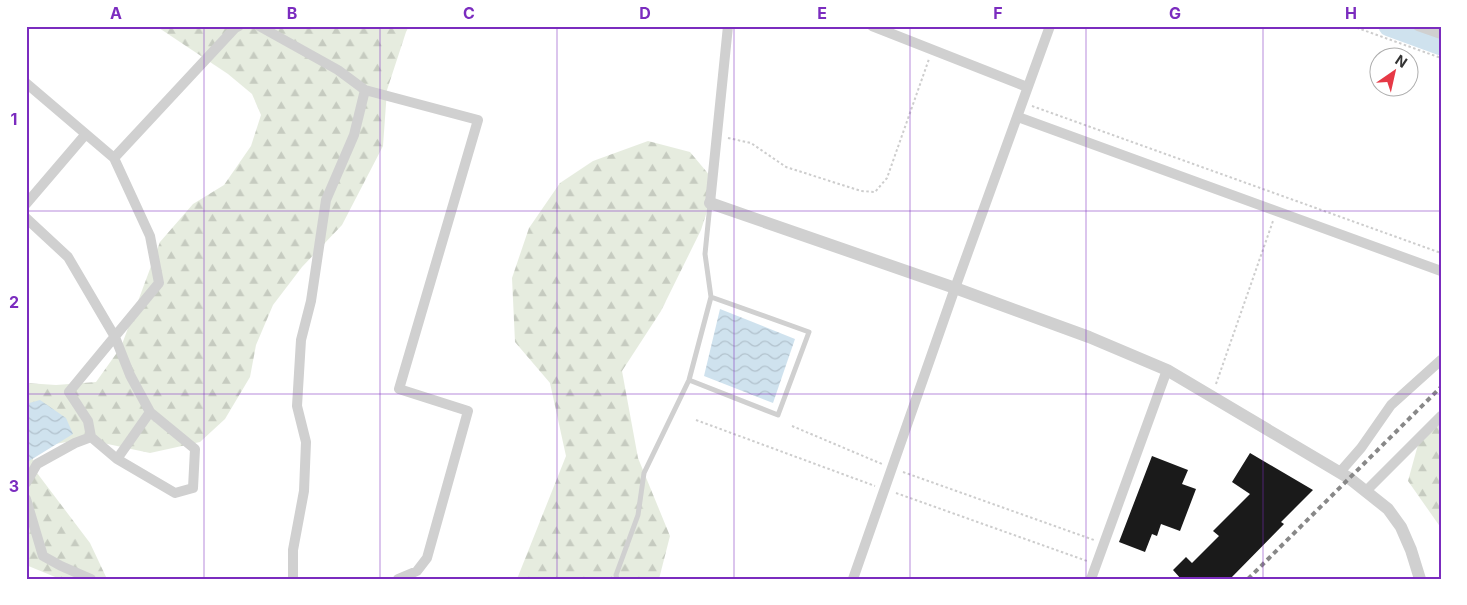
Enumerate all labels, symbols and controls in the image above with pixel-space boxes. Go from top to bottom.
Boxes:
text: A [110,3,122,23]
text: B [287,3,297,23]
text: C [463,3,475,23]
text: D [639,3,651,23]
text: E [817,3,827,23]
text: F [993,3,1003,23]
text: G [1169,3,1181,23]
text: H [1345,3,1357,23]
north arrow [1370,48,1420,98]
text: N [1392,51,1411,71]
text: 1 [11,109,17,129]
text: 2 [9,292,19,312]
text: 3 [9,476,19,496]

